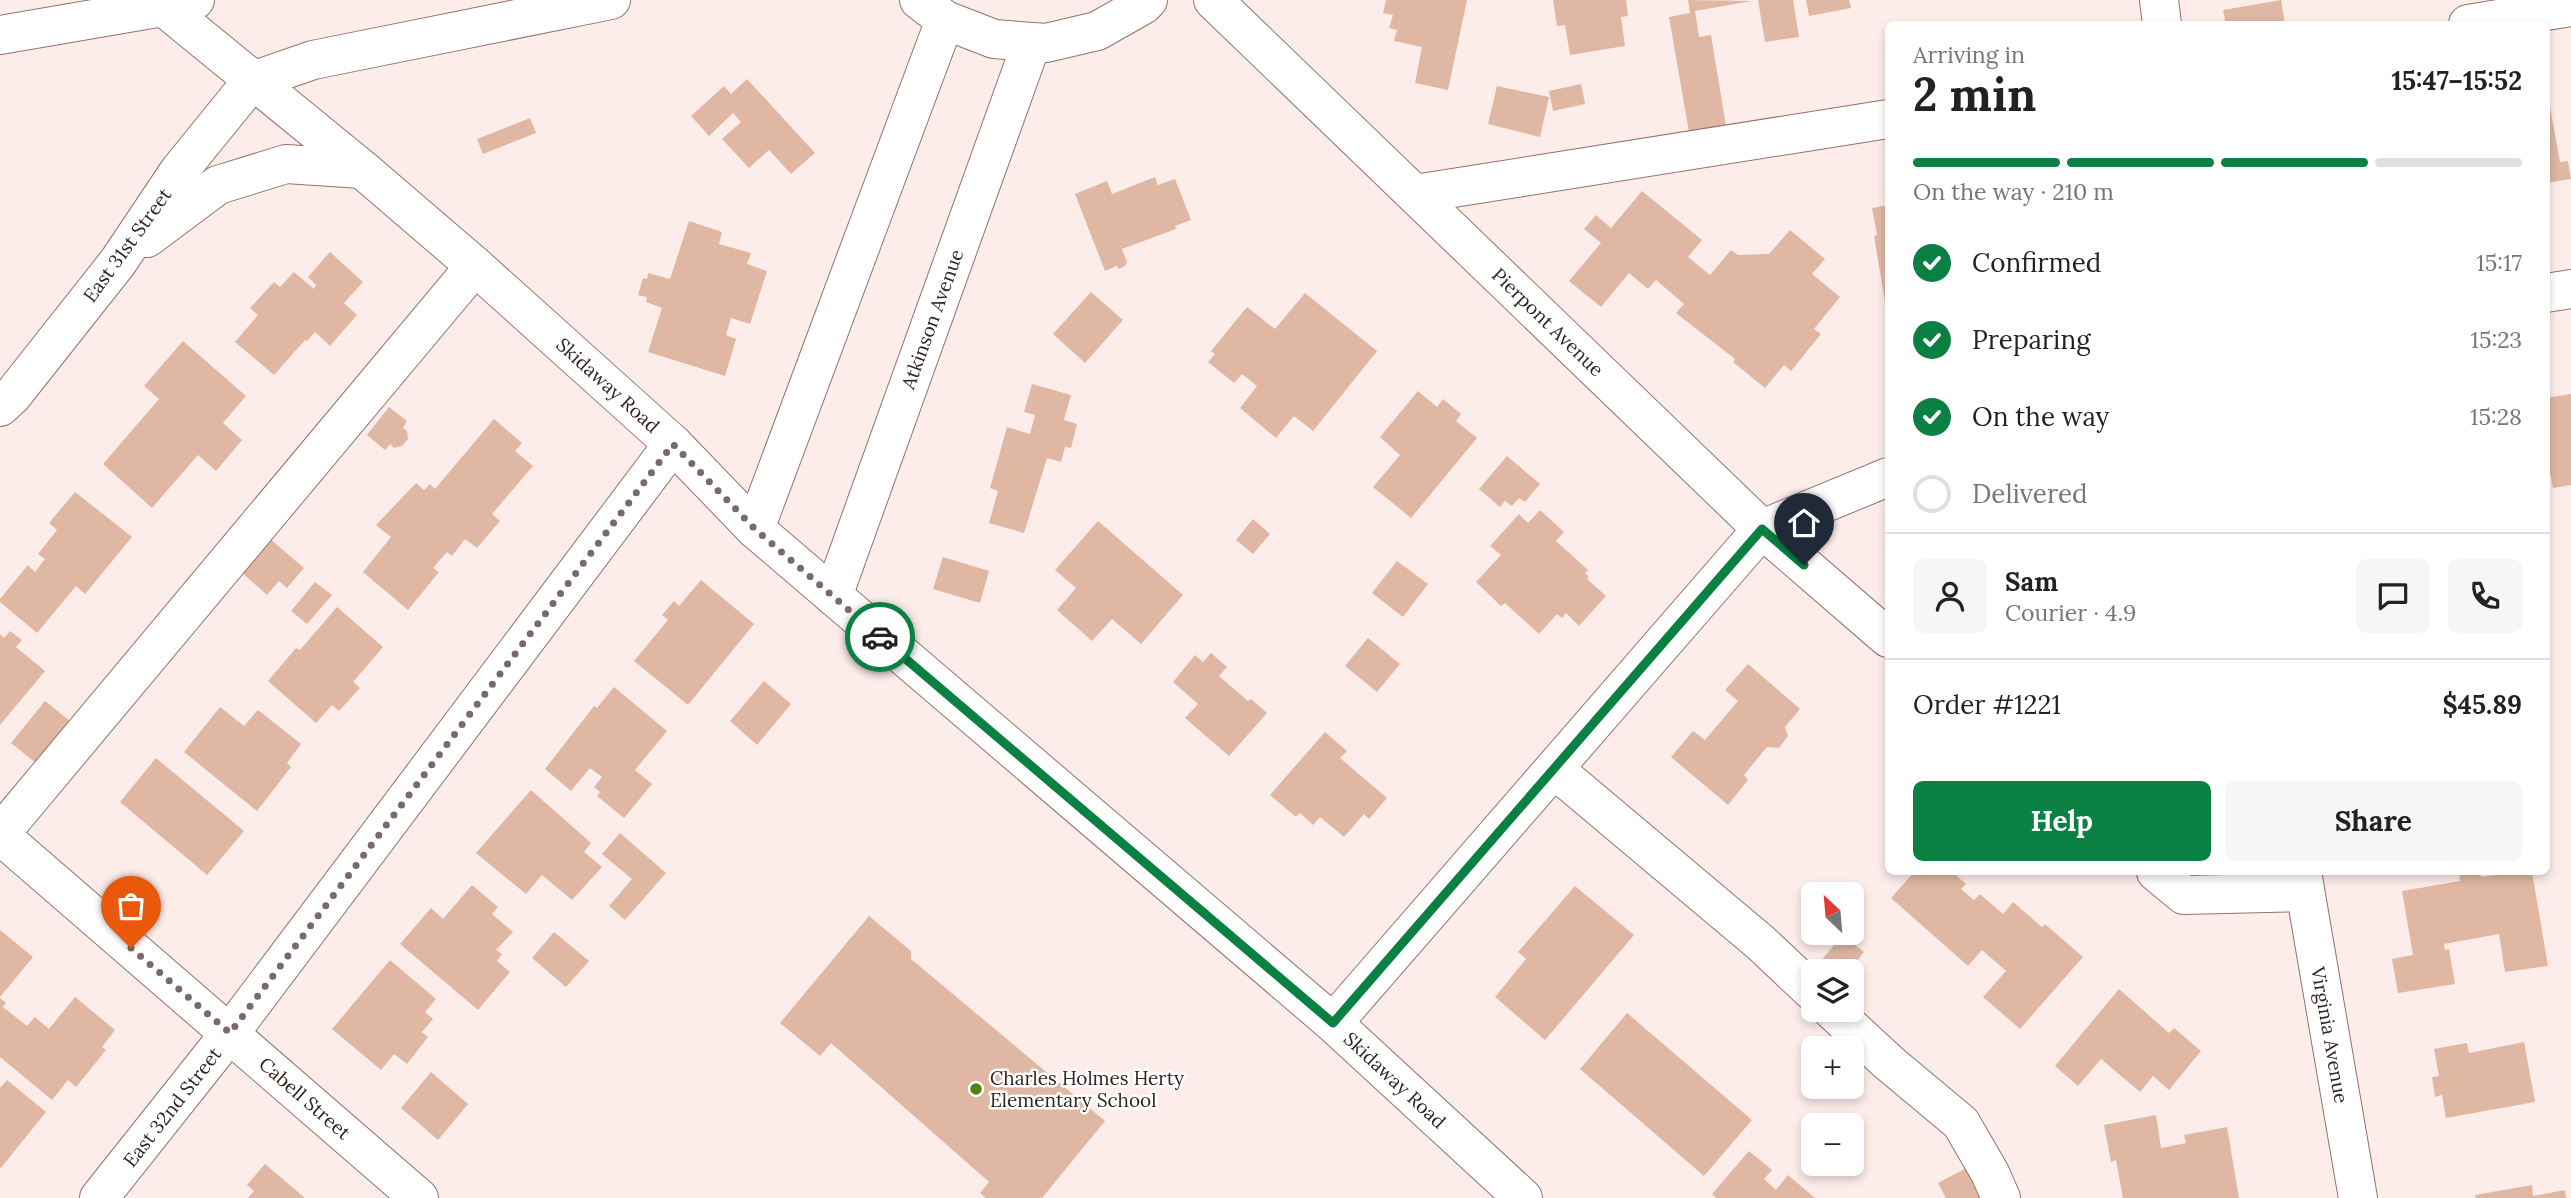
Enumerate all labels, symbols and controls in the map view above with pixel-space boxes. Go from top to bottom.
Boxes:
text: Arriving in [1913,40,2025,69]
text: 15:47–15:52 [2391,64,2522,97]
text: 2 min [1913,65,2036,124]
text: On the way · 210 m [1913,177,2114,206]
street label: East 31st Street [78,183,177,307]
icon: check [1913,244,1951,282]
street label: Atkinson Avenue [895,246,968,393]
text: Confirmed [1972,246,2101,279]
text: 15:17 [2476,248,2522,277]
street label: Pierpont Avenue [1487,263,1609,381]
icon: check [1913,321,1951,359]
text: Preparing [1972,323,2091,356]
text: 15:23 [2471,325,2522,354]
street label: Skidaway Road [551,332,665,438]
icon: check [1913,398,1951,436]
text: On the way [1972,400,2109,433]
text: 15:28 [2470,402,2522,431]
text: Delivered [1972,477,2088,510]
pin [1774,493,1834,565]
icon: home [1785,504,1823,542]
button: person [1913,559,1987,633]
button: chat [2356,559,2430,633]
button: phone [2448,559,2522,633]
text: Sam [2005,565,2058,598]
text: Courier · 4.9 [2005,598,2136,627]
courier [845,602,915,672]
icon: car [861,618,899,656]
text: Order #1221 [1913,688,2061,721]
text: $45.89 [2443,688,2522,721]
button: Help [1913,781,2211,861]
button: Share [2225,781,2522,861]
pin [101,876,161,948]
north arrow [1801,882,1864,945]
map controls [1801,882,1864,1176]
icon: bag [112,887,150,925]
button: layers [1801,959,1864,1022]
street label: Virginia Avenue [2306,964,2354,1105]
street label: Skidaway Road [1339,1027,1451,1133]
button: + [1801,1036,1864,1099]
street label: East 32nd Street [118,1042,227,1172]
street label: Cabell Street [254,1052,356,1145]
place label: Charles Holmes Herty Elementary School [990,1066,1184,1112]
marker: Charles Holmes Herty Elementary School [968,1081,984,1097]
button: − [1801,1113,1864,1176]

